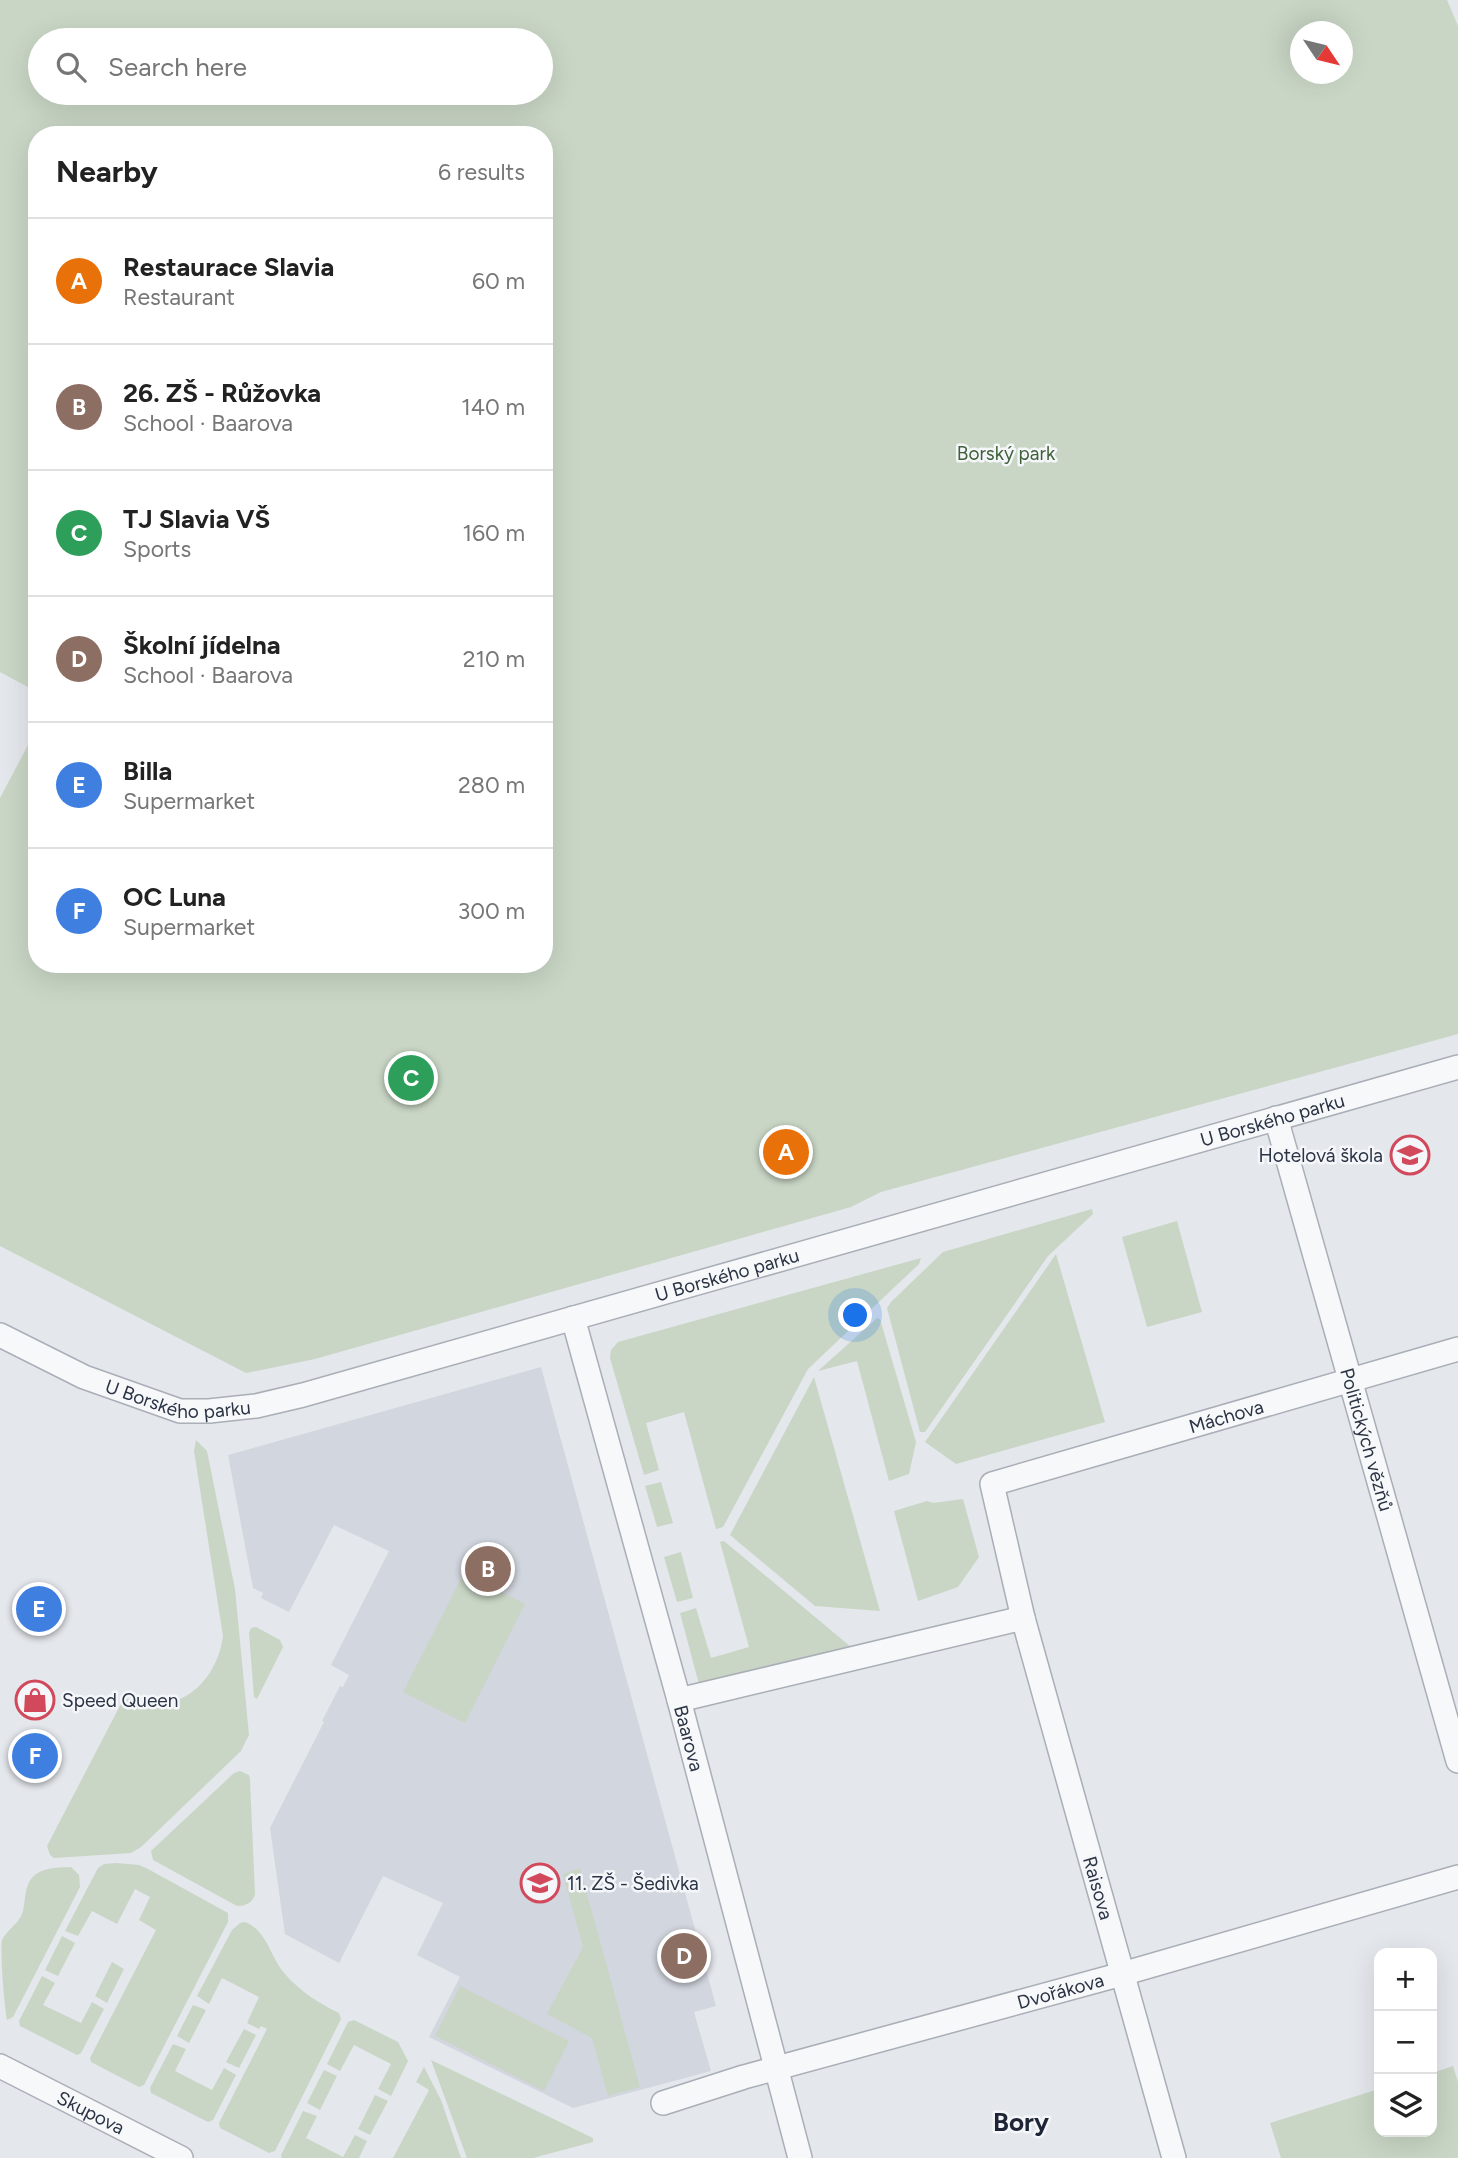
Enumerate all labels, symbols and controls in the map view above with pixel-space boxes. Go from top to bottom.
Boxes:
north arrow [1290,21,1353,84]
search box [28,28,553,105]
icon: search [52,48,90,86]
text: Search here [108,51,247,83]
text: Nearby [56,153,158,190]
text: 6 results [438,158,525,186]
text: Restaurace Slavia [123,251,334,283]
text: A [71,267,87,295]
text: 60 m [472,267,525,295]
text: Restaurant [123,283,235,311]
text: 26. ZŠ - Růžovka [123,377,321,409]
text: B [72,393,86,421]
text: 140 m [461,393,525,421]
text: School · Baarova [123,409,293,437]
park label: Borský park [957,442,1056,465]
text: TJ Slavia VŠ [123,503,270,535]
text: C [71,519,87,547]
text: 160 m [462,519,525,547]
text: Sports [123,535,191,563]
text: Školní jídelna [123,629,281,661]
text: D [71,645,87,673]
text: 210 m [463,645,525,673]
text: School · Baarova [123,661,293,689]
text: Billa [123,755,172,787]
text: E [72,771,86,799]
text: 280 m [458,771,525,799]
text: Supermarket [123,787,255,815]
text: OC Luna [123,881,226,913]
text: F [73,897,85,925]
text: 300 m [458,897,525,925]
text: Supermarket [123,913,255,941]
pin: C [388,1052,434,1104]
street label: U Borského parku [1198,1088,1347,1151]
pin: A [763,1126,809,1178]
school or university icon: Hotelová škola [1389,1134,1431,1176]
place label: Hotelová škola [1258,1144,1383,1167]
street label: U Borského parku [652,1243,802,1306]
your location [838,1298,872,1332]
street label: Politických vězňů [1336,1365,1398,1514]
street label: U Borského parku [102,1374,252,1423]
street label: Máchova [1186,1394,1266,1438]
pin: B [465,1543,511,1595]
pin: E [16,1583,62,1635]
shop icon: Speed Queen [14,1679,56,1721]
place label: Speed Queen [62,1689,178,1712]
street label: Baarova [669,1703,709,1774]
pin: F [12,1730,58,1782]
street label: Raisova [1078,1854,1118,1922]
school or university icon: 11. ZŠ - Šedivka [519,1862,561,1904]
place label: 11. ZŠ - Šedivka [567,1872,699,1895]
pin: D [661,1930,707,1982]
map controls [1374,1948,1437,2137]
button: + [1374,1948,1437,2011]
street label: Dvořákova [1014,1968,1106,2014]
button: − [1374,2011,1437,2074]
button: layers [1374,2074,1437,2137]
street label: Skupova [53,2085,129,2139]
district label: Bory [993,2106,1049,2138]

